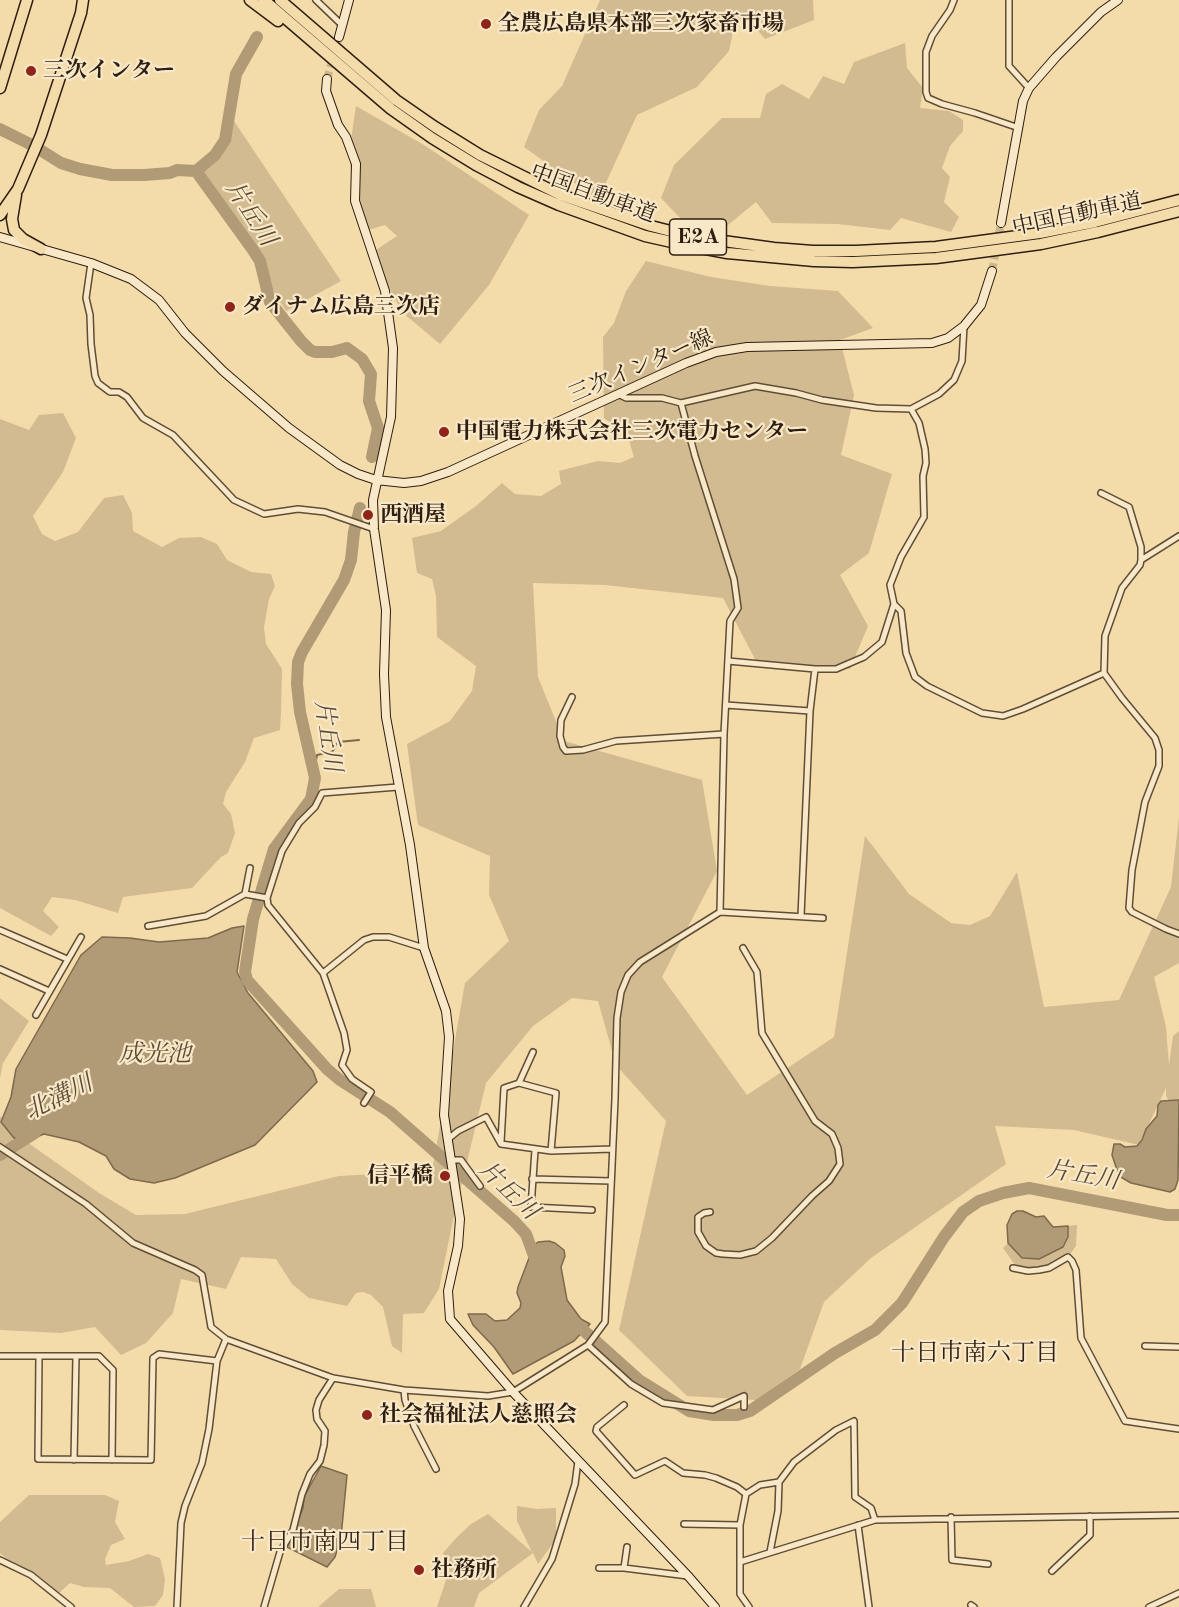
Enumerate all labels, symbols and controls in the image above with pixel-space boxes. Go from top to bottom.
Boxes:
place label: 全農広島県本部三次家畜市場 [498,11,784,37]
marker: 全農広島県本部三次家畜市場 [479,17,493,31]
place label: 三次インター [43,58,175,84]
marker: 三次インター [24,64,38,78]
street label: 中国自動車道 [526,159,660,229]
water label: 片丘川 [218,176,282,252]
street label: 中国自動車道 [1010,188,1144,242]
road number: E2A [670,219,726,255]
place label: ダイナム広島三次店 [242,294,440,320]
marker: ダイナム広島三次店 [223,300,237,314]
street label: 三次インター線 [565,325,717,409]
place label: 中国電力株式会社三次電力センター [456,419,808,445]
marker: 中国電力株式会社三次電力センター [437,425,451,439]
place label: 西酒屋 [380,502,446,528]
marker: 西酒屋 [361,508,375,522]
water label: 片丘川 [308,698,346,774]
water label: 成光池 [119,1041,191,1069]
water label: 北溝川 [20,1069,98,1127]
water label: 片丘川 [472,1156,544,1226]
water label: 片丘川 [1045,1156,1121,1196]
place label: 信平橋 [367,1163,433,1189]
marker: 信平橋 [438,1169,452,1183]
district label: 十日市南六丁目 [891,1340,1059,1368]
place label: 社会福祉法人慈照会 [379,1402,577,1428]
marker: 社会福祉法人慈照会 [360,1408,374,1422]
district label: 十日市南四丁目 [241,1529,409,1557]
place label: 社務所 [431,1557,497,1583]
marker: 社務所 [412,1563,426,1577]

